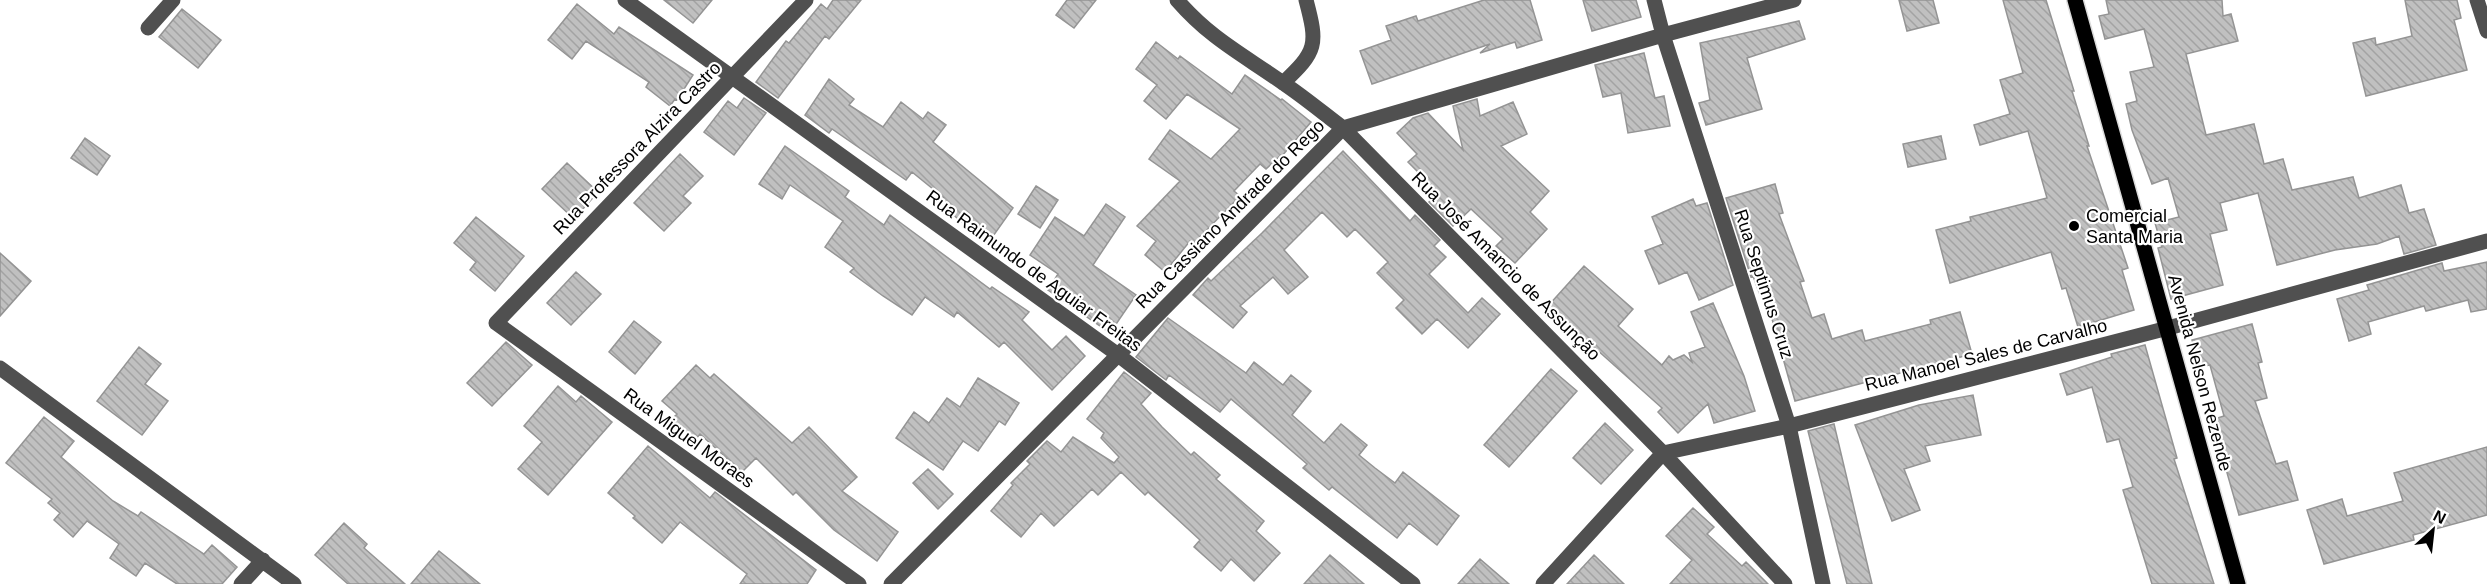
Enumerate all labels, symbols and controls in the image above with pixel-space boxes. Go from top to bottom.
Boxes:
street label: Rua Professora Alzira Castro [549,58,725,238]
street label: Rua Cassiano Andrade do Rego [1132,116,1328,312]
street label: Rua José Amancio de Assunção [1408,168,1604,364]
street label: Rua Raimundo de Aguiar Freitas [922,186,1146,356]
place label: Comercial Santa Maria [2086,206,2184,247]
street label: Rua Septimus Cruz [1730,207,1798,361]
marker: Comercial Santa Maria [2067,219,2081,233]
street label: Avenida Nelson Rezende [2164,272,2236,474]
street label: Rua Manoel Sales de Carvalho [1863,315,2109,395]
street label: Rua Miguel Moraes [620,384,758,492]
north arrow [2403,500,2463,560]
text: N [2431,507,2449,527]

